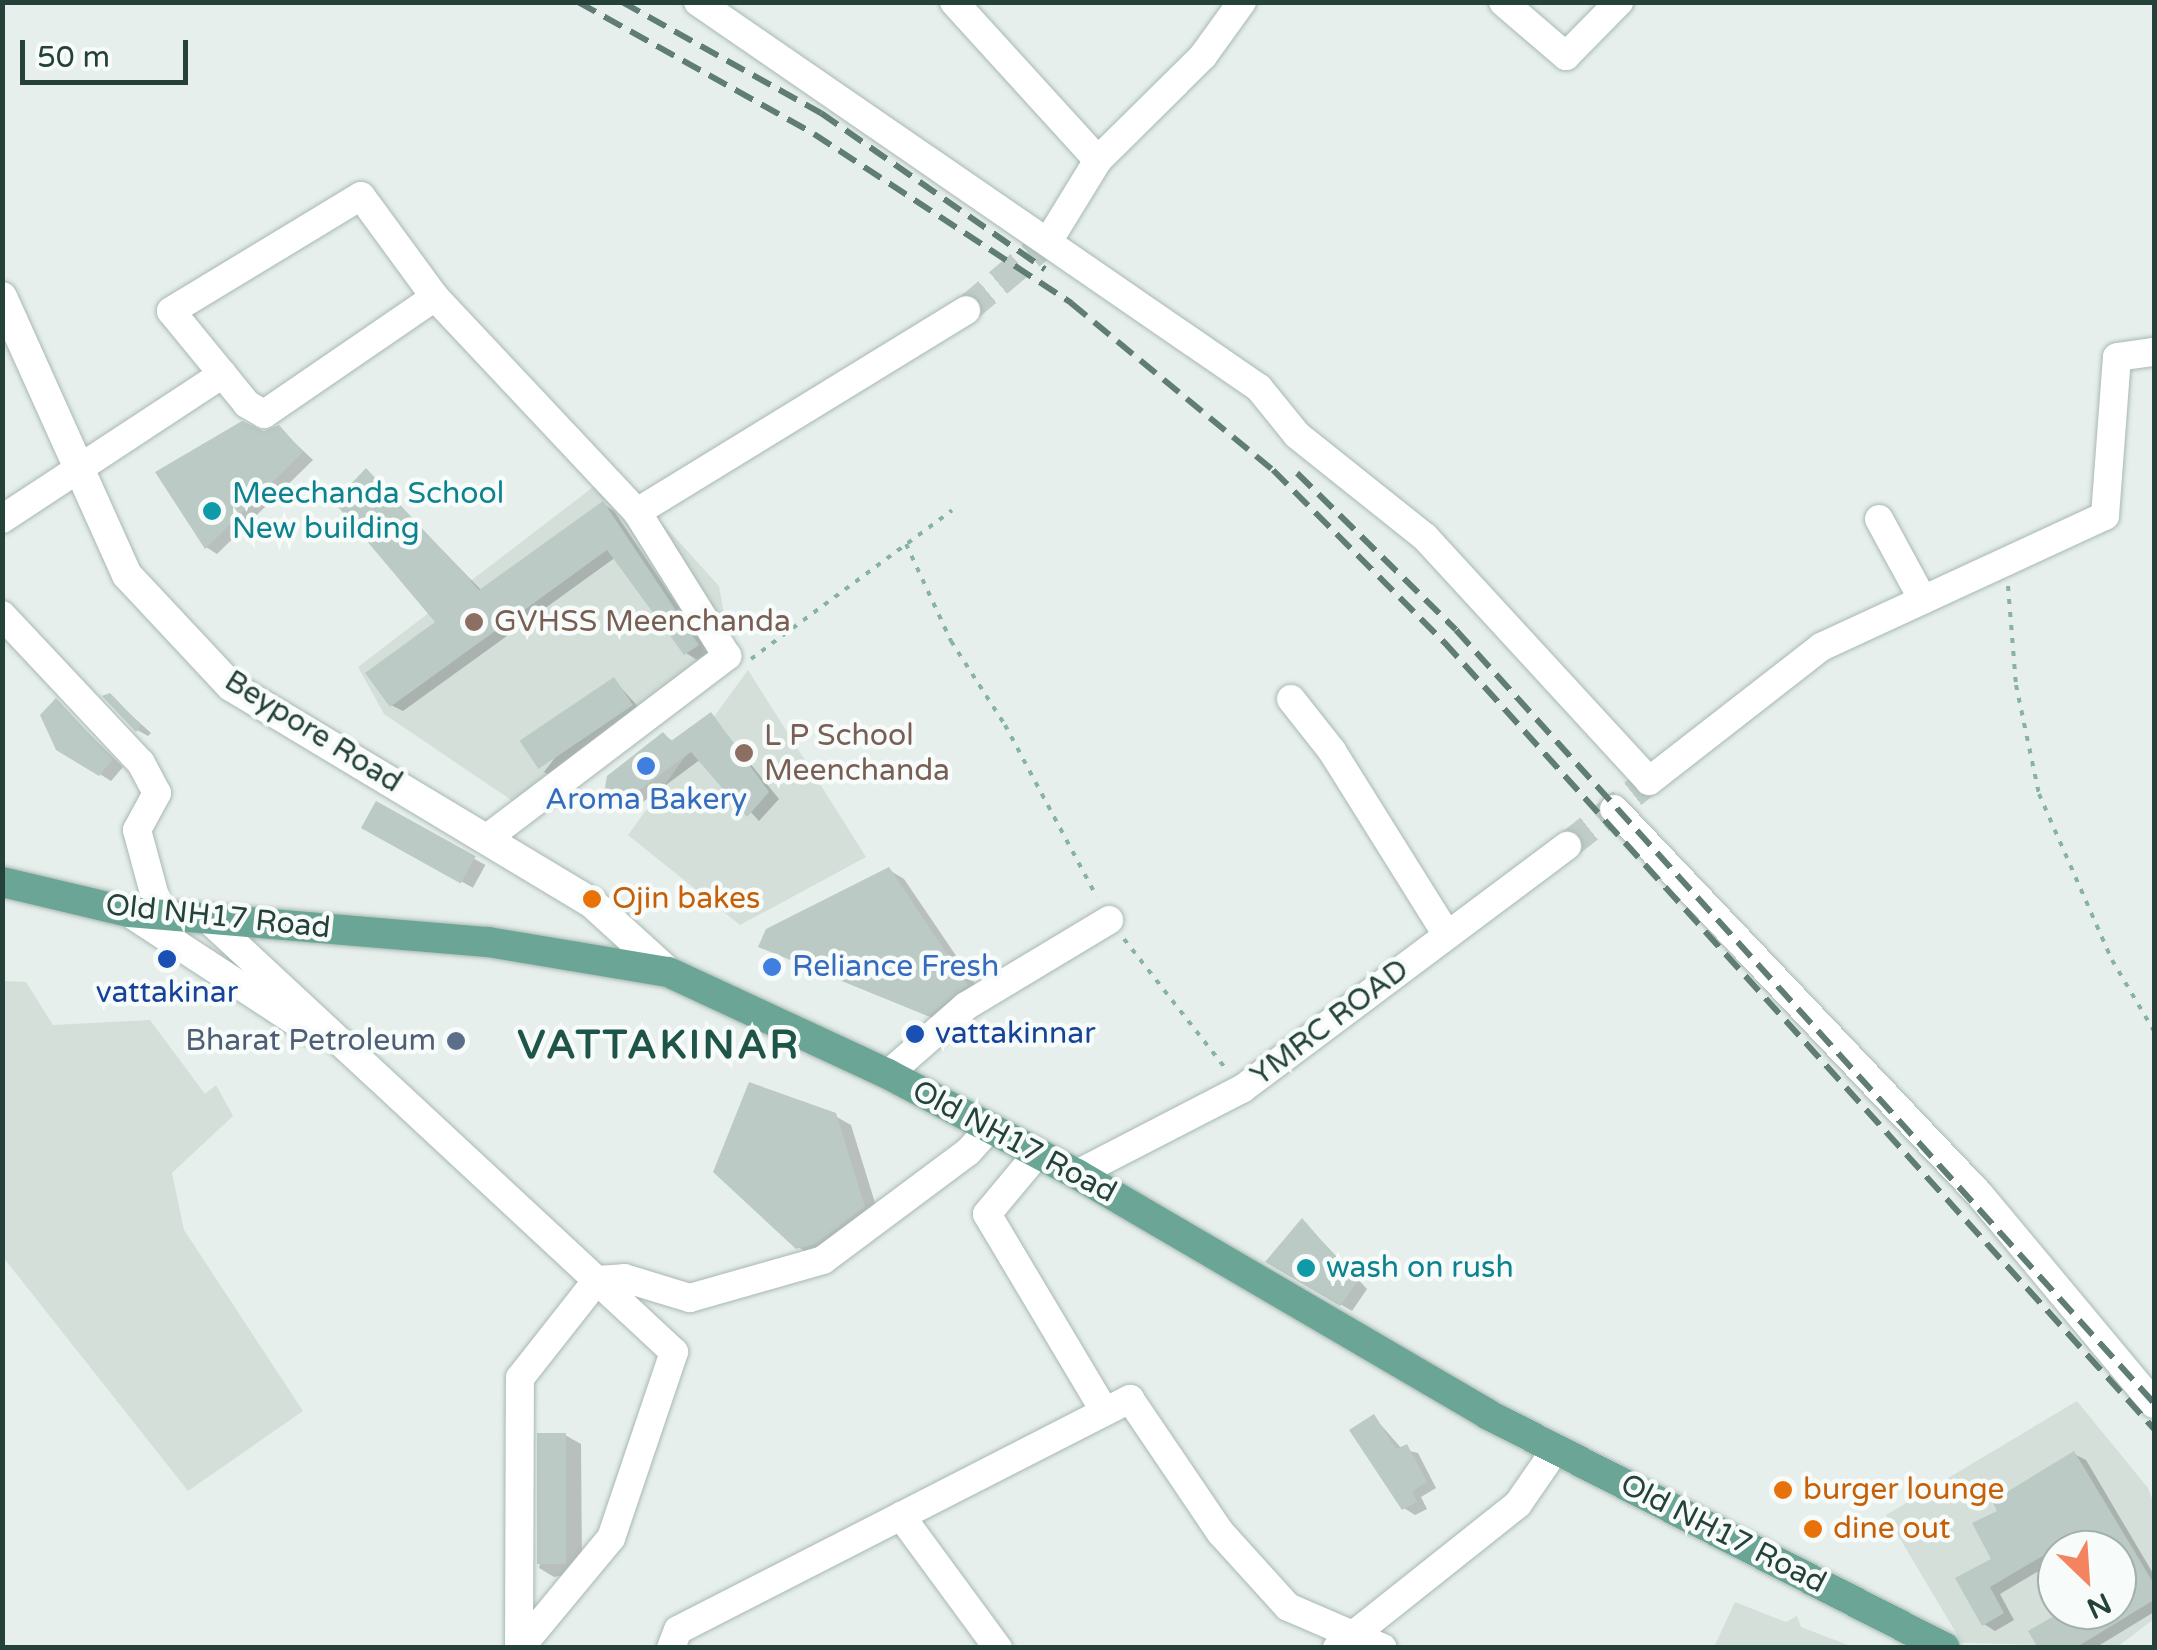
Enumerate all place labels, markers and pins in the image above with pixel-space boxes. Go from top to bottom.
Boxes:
place label: Meechanda School New building [232,476,504,546]
marker: Meechanda School New building [201,500,223,522]
place label: GVHSS Meenchanda [494,604,791,640]
marker: GVHSS Meenchanda [463,611,485,633]
place label: L P School Meenchanda [764,718,950,788]
marker: L P School Meenchanda [733,742,755,764]
marker: Aroma Bakery [635,755,657,777]
place label: Aroma Bakery [545,782,747,818]
place label: Ojin bakes [612,881,760,917]
marker: Ojin bakes [581,888,603,910]
marker: vattakinar [156,948,178,970]
place label: Reliance Fresh [792,949,999,985]
marker: Reliance Fresh [761,956,783,978]
place label: vattakinar [96,975,238,1011]
place label: vattakinnar [935,1016,1096,1052]
place label: Bharat Petroleum [185,1023,436,1059]
marker: vattakinnar [904,1023,926,1045]
marker: Bharat Petroleum [445,1030,467,1052]
place label: wash on rush [1326,1250,1514,1286]
marker: wash on rush [1295,1257,1317,1279]
place label: burger lounge [1803,1472,2005,1508]
marker: burger lounge [1772,1479,1794,1501]
place label: dine out [1833,1511,1950,1547]
marker: dine out [1802,1518,1824,1540]

